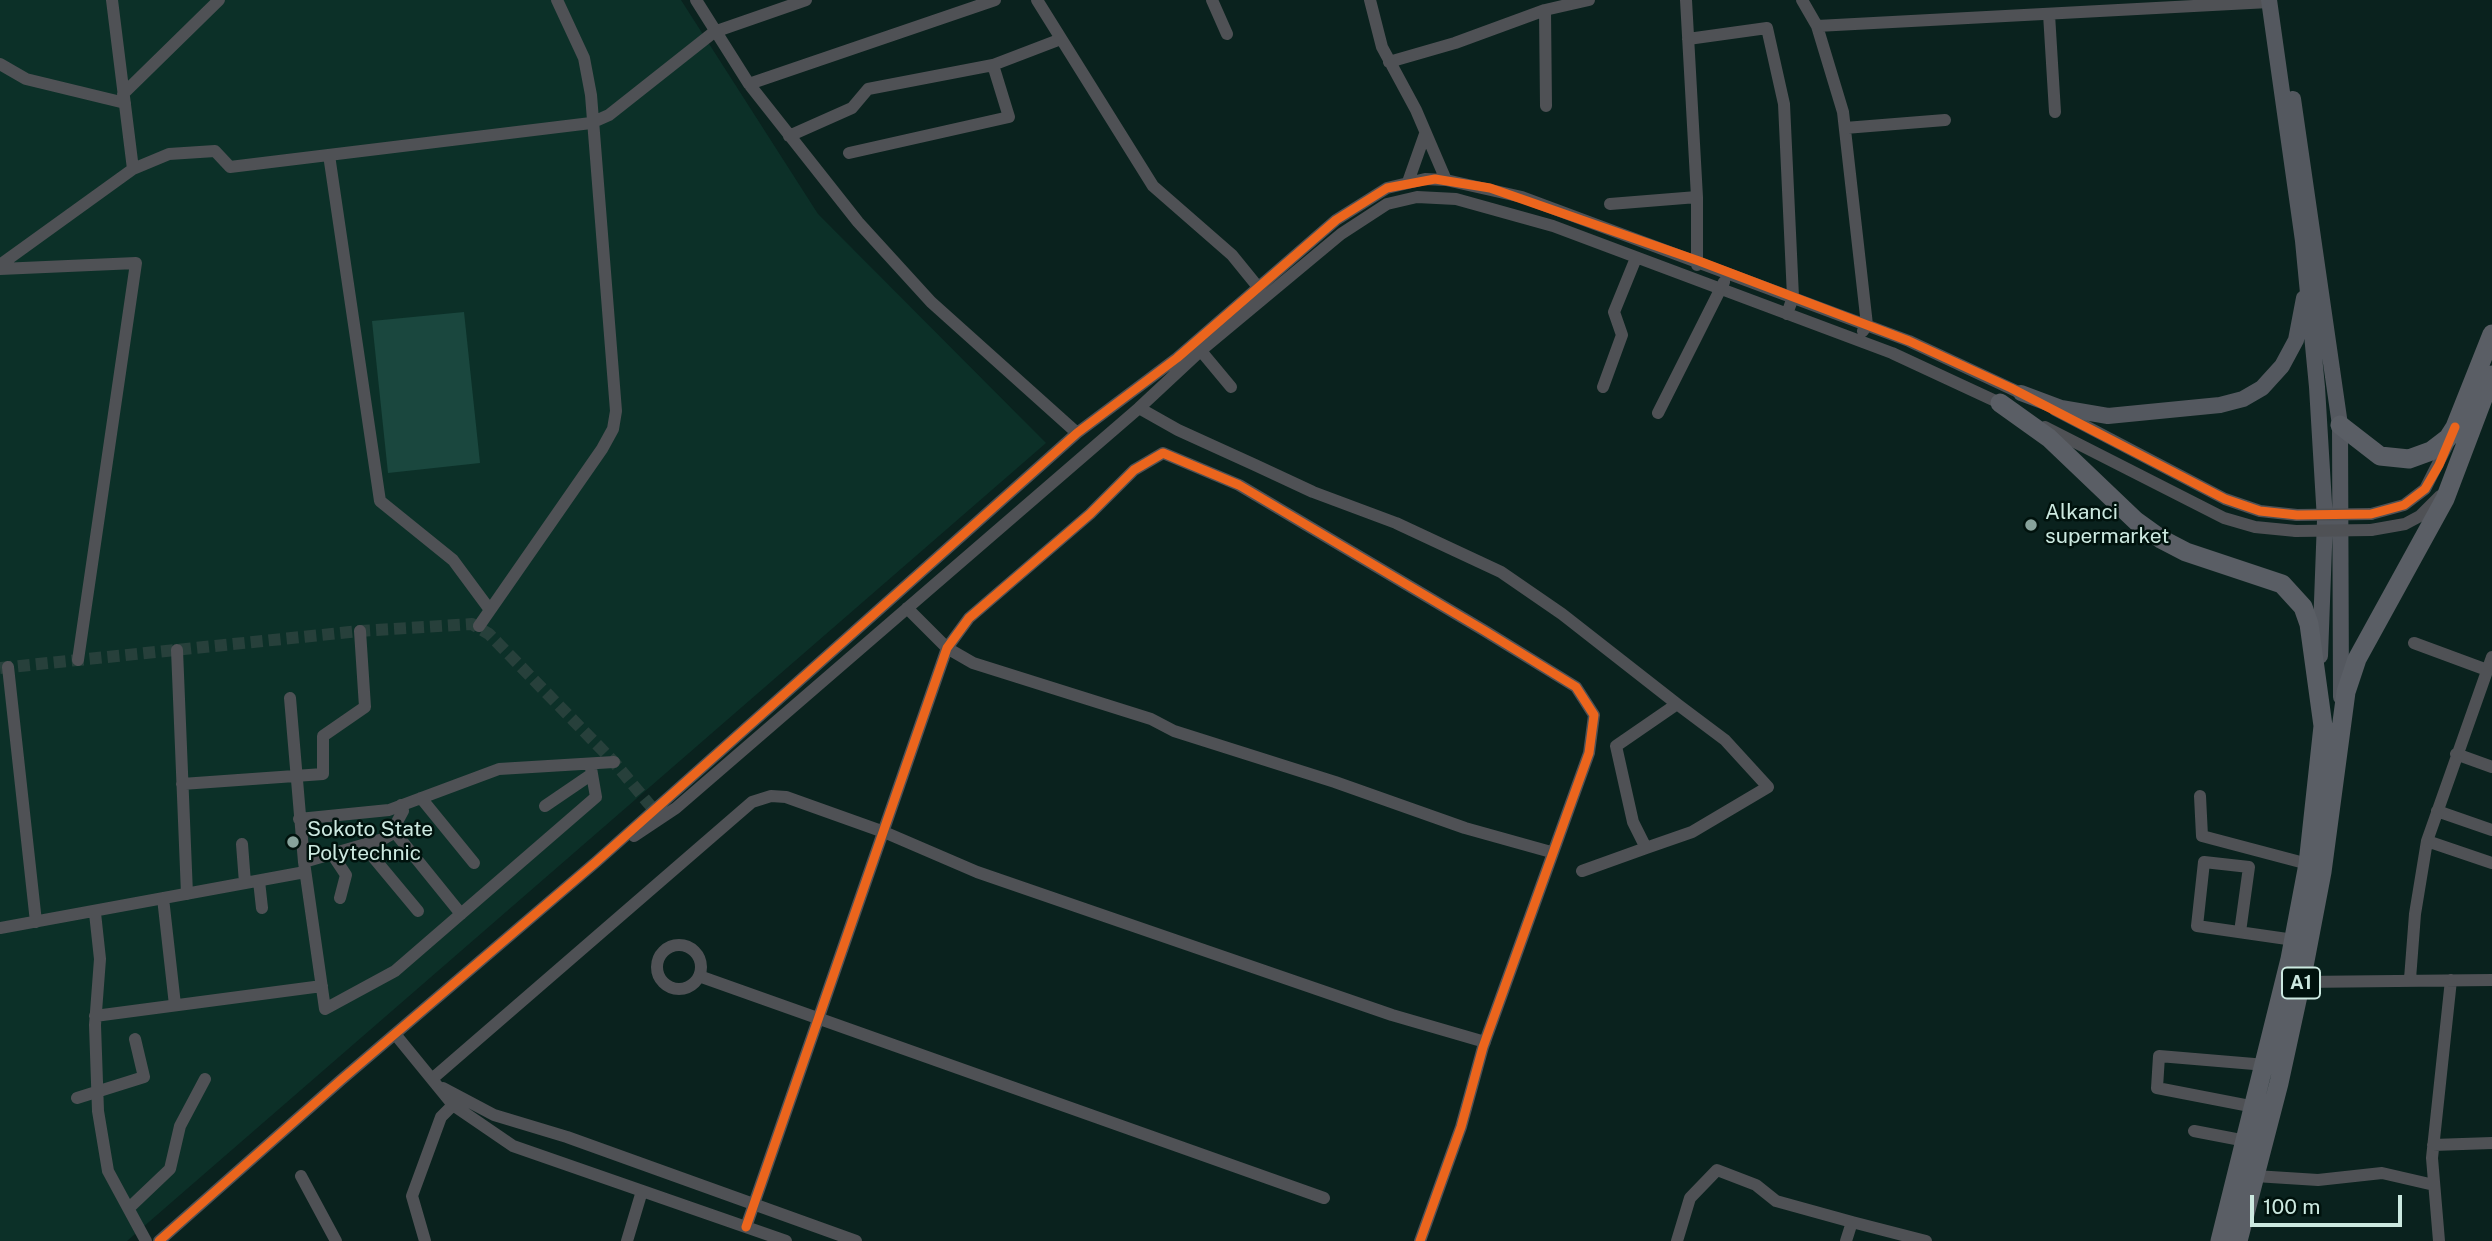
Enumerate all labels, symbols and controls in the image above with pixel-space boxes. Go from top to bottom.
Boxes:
place label: Alkanci supermarket [2045,500,2169,550]
marker: Alkanci supermarket [2023,517,2039,533]
place label: Sokoto State Polytechnic [307,817,433,867]
marker: Sokoto State Polytechnic [285,834,301,850]
road number: A1 [2282,967,2320,998]
scale bar [2254,1182,2406,1226]
text: 100 m [2263,1194,2320,1219]

